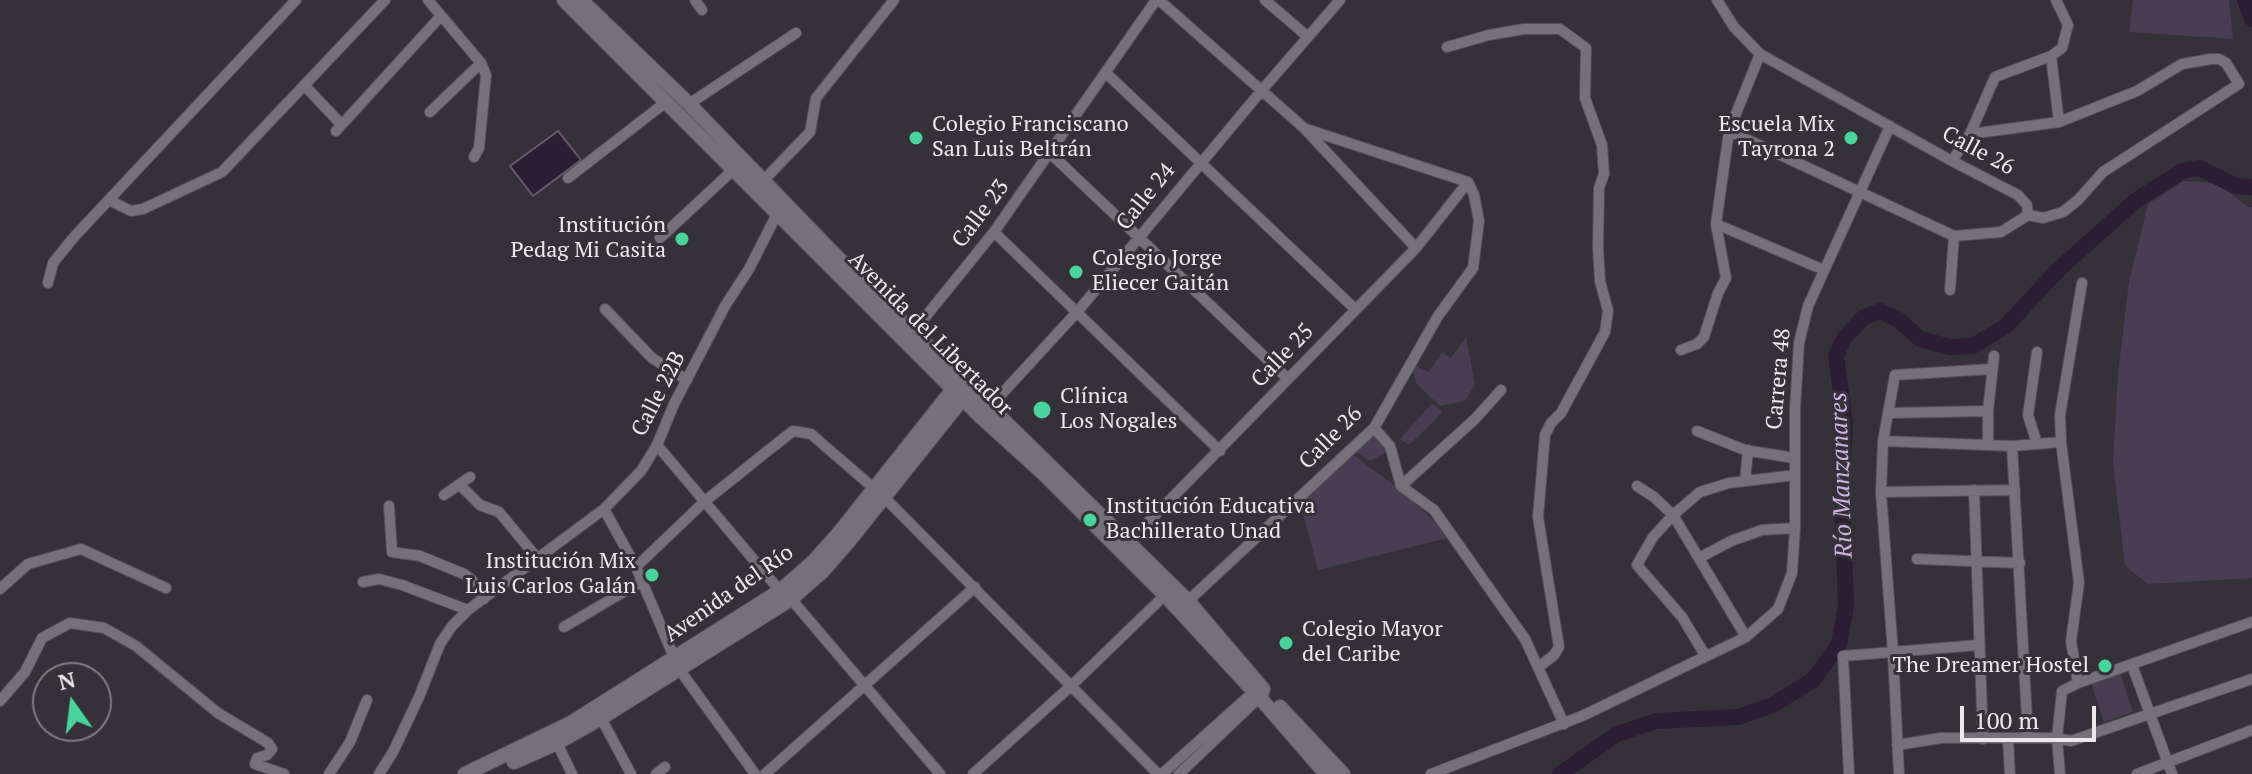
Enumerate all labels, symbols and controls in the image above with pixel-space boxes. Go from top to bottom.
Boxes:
place label: Colegio Franciscano San Luis Beltrán [932,112,1129,164]
place label: Escuela Mix Tayrona 2 [1719,112,1835,164]
street label: Calle 26 [1937,121,2019,181]
marker: Colegio Franciscano San Luis Beltrán [907,129,925,147]
marker: Escuela Mix Tayrona 2 [1842,129,1860,147]
street label: Calle 24 [1111,158,1181,236]
street label: Calle 23 [947,175,1015,253]
place label: Institución Pedag Mi Casita [511,213,666,264]
marker: Institución Pedag Mi Casita [673,230,691,248]
street label: Avenida del Libertador [842,246,1018,422]
place label: Colegio Jorge Eliecer Gaitán [1092,246,1229,298]
marker: Colegio Jorge Eliecer Gaitán [1067,263,1085,281]
street label: Calle 25 [1246,319,1320,393]
street label: Carrera 48 [1761,327,1797,431]
street label: Calle 22B [626,347,692,441]
place label: Clínica Los Nogales [1060,384,1177,436]
water label: Río Manzanares [1825,392,1859,558]
marker: Clínica Los Nogales [1031,399,1053,421]
street label: Calle 26 [1294,401,1368,475]
place label: Institución Educativa Bachillerato Unad [1106,494,1315,546]
marker: Institución Educativa Bachillerato Unad [1081,511,1099,529]
street label: Avenida del Río [659,540,799,648]
place label: Institución Mix Luis Carlos Galán [465,549,636,600]
marker: Institución Mix Luis Carlos Galán [643,566,661,584]
place label: Colegio Mayor del Caribe [1302,617,1443,668]
marker: Colegio Mayor del Caribe [1277,634,1295,652]
place label: The Dreamer Hostel [1892,653,2089,679]
marker: The Dreamer Hostel [2096,657,2114,675]
north arrow [32,662,112,742]
text: N [55,664,78,696]
scale bar [1964,690,2100,740]
text: 100 m [1974,704,2039,736]

